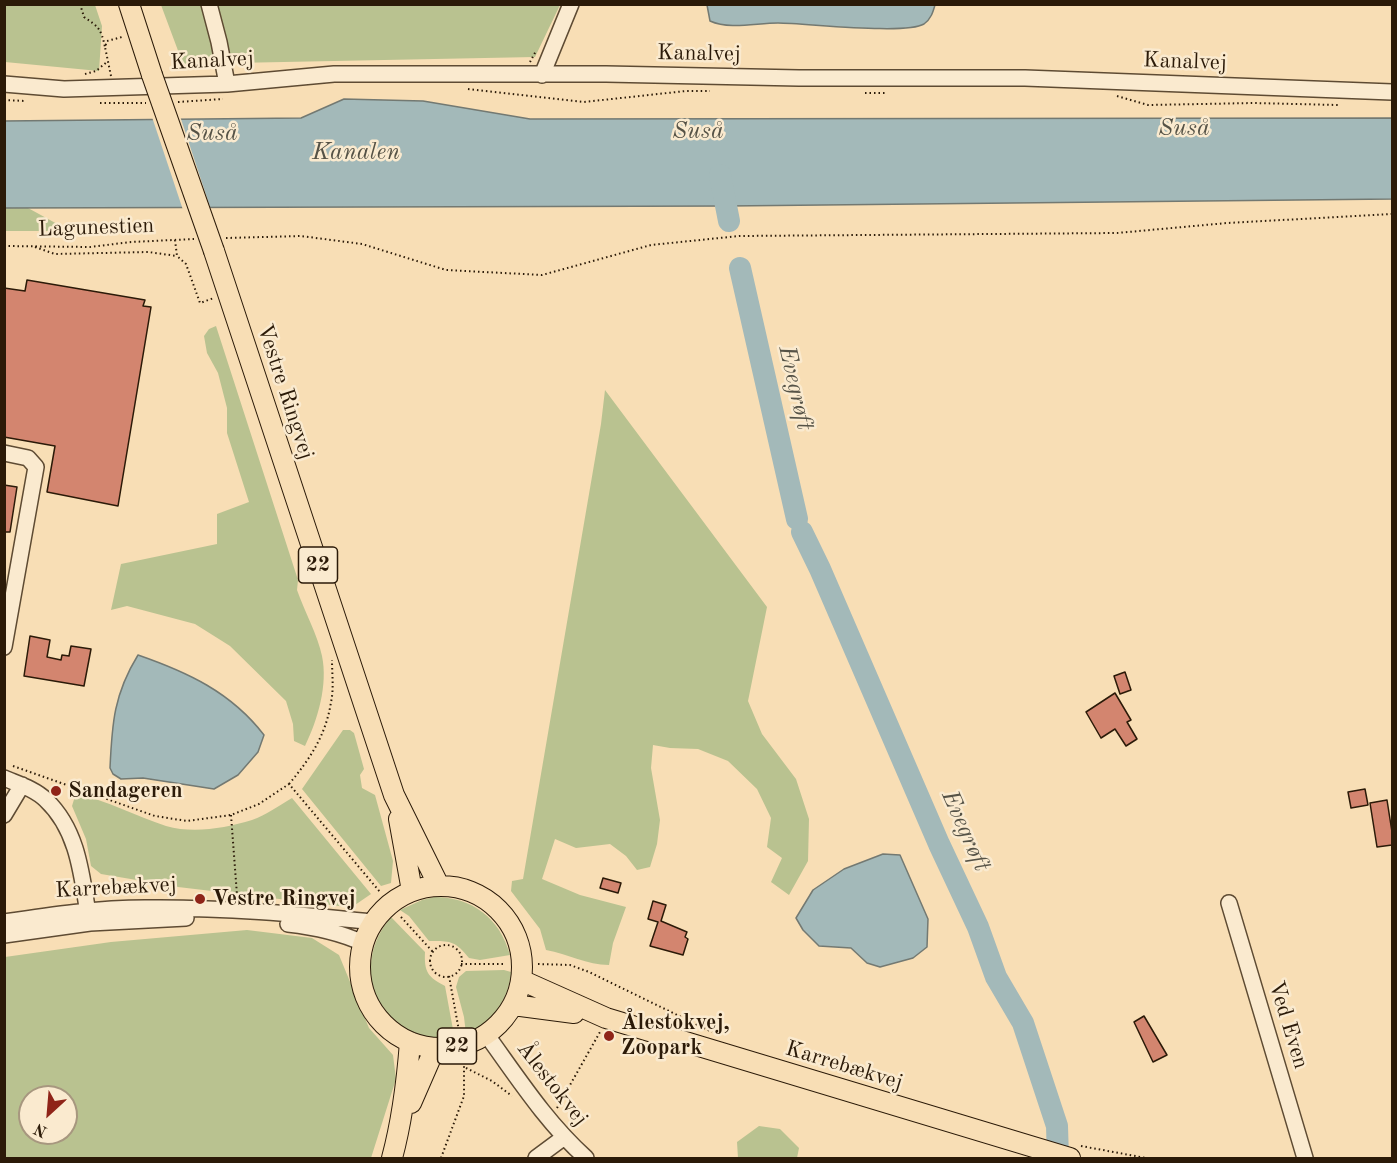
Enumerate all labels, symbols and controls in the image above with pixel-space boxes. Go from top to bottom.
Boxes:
street label: Kanalvej [657,40,741,68]
street label: Kanalvej [169,46,255,76]
street label: Kanalvej [1143,47,1227,77]
water label: Suså [1158,115,1210,143]
water label: Suså [672,118,724,146]
water label: Suså [186,120,238,148]
water label: Kanalen [312,139,400,167]
street label: Lagunestien [37,213,155,243]
street label: Vestre Ringvej [251,321,319,463]
water label: Evegrøft [771,343,819,433]
road number: 22 [298,547,338,583]
place label: Sandageren [68,778,183,804]
marker: Sandageren [49,784,63,798]
water label: Evegrøft [934,786,996,876]
street label: Karrebækvej [55,872,177,904]
place label: Vestre Ringvej [212,886,356,912]
marker: Vestre Ringvej [193,892,207,906]
street label: Ved Even [1262,978,1314,1072]
place label: Ålestokvej, Zoopark [621,1010,730,1062]
road number: 22 [438,1028,476,1064]
marker: Ålestokvej, Zoopark [602,1029,616,1043]
street label: Ålestokvej [511,1036,593,1132]
street label: Karrebækvej [782,1036,906,1096]
north arrow [18,1085,78,1145]
text: N [32,1120,50,1139]

